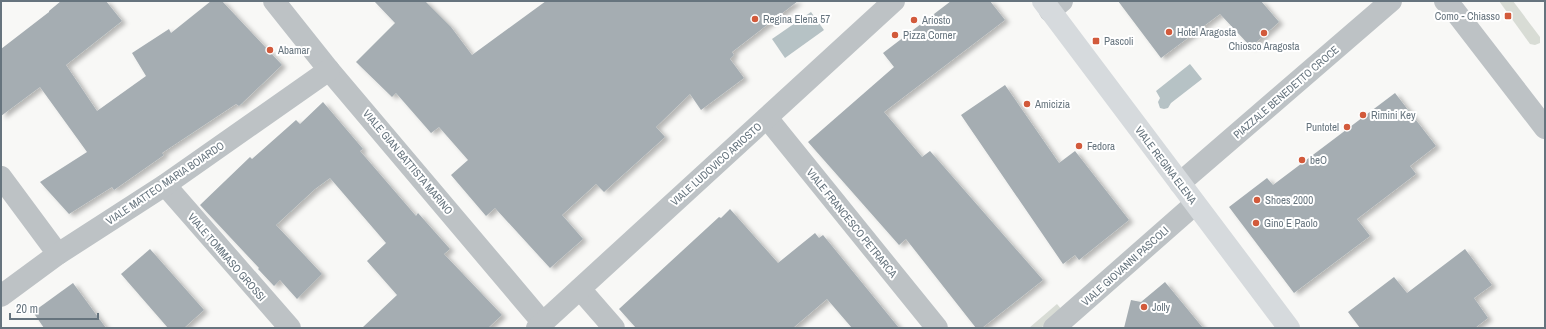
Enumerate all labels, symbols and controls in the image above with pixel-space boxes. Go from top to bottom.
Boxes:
place label: Como - Chiasso [1435,9,1500,23]
marker: Como - Chiasso [1503,11,1513,21]
place label: Regina Elena 57 [763,12,830,26]
place label: Ariosto [921,13,951,27]
marker: Regina Elena 57 [750,14,760,24]
marker: Ariosto [909,15,919,25]
place label: Hotel Aragosta [1177,25,1236,39]
marker: Hotel Aragosta [1164,27,1174,37]
place label: Pizza Corner [903,28,956,42]
marker: Chiosco Aragosta [1259,28,1269,38]
marker: Pizza Corner [890,30,900,40]
place label: Pascoli [1104,34,1134,48]
marker: Pascoli [1091,36,1101,46]
place label: Chiosco Aragosta [1228,39,1300,53]
street label: PIAZZALE BENEDETTO CROCE [1230,42,1342,142]
place label: Abamar [277,43,310,57]
marker: Abamar [265,45,275,55]
place label: Amicizia [1034,97,1070,111]
marker: Amicizia [1022,99,1032,109]
street label: VIALE GIAN BATTISTA MARINO [360,107,456,217]
place label: Rimini Key [1371,108,1416,122]
marker: Rimini Key [1358,110,1368,120]
street label: VIALE LUDOVICO ARIOSTO [668,119,764,209]
place label: Puntotel [1306,120,1339,134]
marker: Puntotel [1342,122,1352,132]
street label: VIALE REGINA ELENA [1132,123,1201,208]
street label: VIALE MATTEO MARIA BOIARDO [103,138,227,228]
place label: Fedora [1087,139,1115,153]
marker: Fedora [1074,141,1084,151]
place label: beO [1310,153,1327,167]
marker: beO [1297,155,1307,165]
street label: VIALE FRANCESCO PETRARCA [804,166,901,281]
place label: Shoes 2000 [1265,193,1313,207]
marker: Shoes 2000 [1252,195,1262,205]
street label: VIALE TOMMASO GROSSI [185,210,269,304]
place label: Gino E Paolo [1264,216,1318,230]
marker: Gino E Paolo [1251,218,1261,228]
street label: VIALE GIOVANNI PASCOLI [1079,223,1171,309]
scale bar [10,295,98,321]
place label: Jolly [1152,300,1171,314]
text: 20 m [16,301,38,317]
marker: Jolly [1139,302,1149,312]

